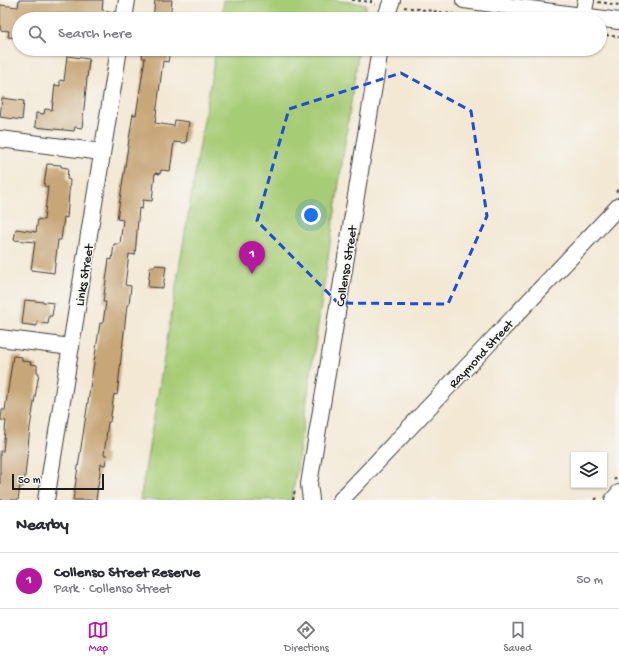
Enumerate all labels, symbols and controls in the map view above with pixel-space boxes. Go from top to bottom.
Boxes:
search box [12,12,607,56]
icon: search [26,23,48,45]
text: Search here [58,25,132,43]
your location [301,205,321,225]
street label: Collenso Street [334,223,362,308]
pin: 1 [239,241,265,274]
street label: Links Street [73,242,98,307]
street label: Raymond Street [446,316,518,392]
map controls [571,452,607,488]
button: layers [571,452,607,488]
scale bar [12,472,104,491]
text: 50 m [18,475,40,487]
text: Nearby [16,516,69,536]
text: Collenso Street Reserve [54,564,200,582]
text: 1 [26,573,32,588]
text: 50 m [576,573,603,588]
text: Park · Collenso Street [54,582,171,597]
tab: Map [87,619,109,655]
tab: Directions [284,619,329,655]
tab: Saved [503,619,532,655]

